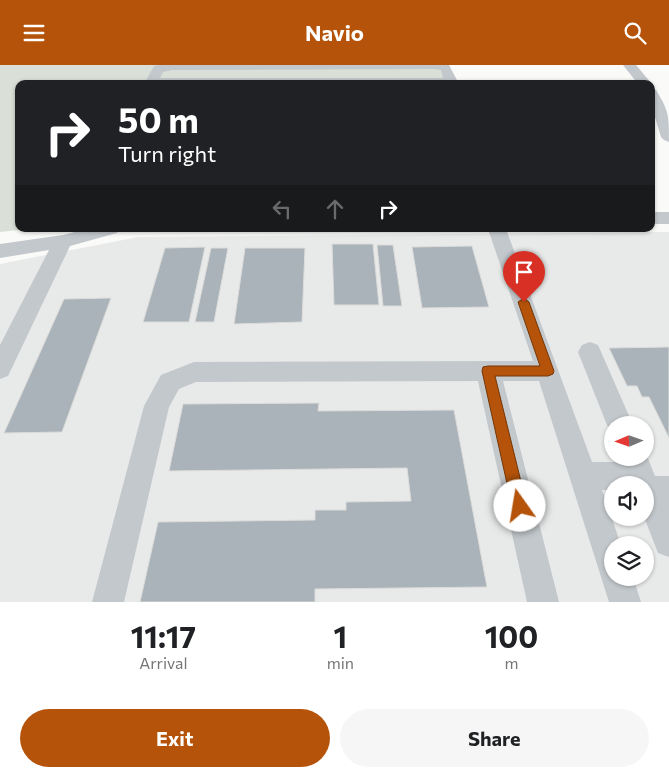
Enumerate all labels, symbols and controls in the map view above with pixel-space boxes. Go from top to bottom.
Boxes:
icon: menu [20,19,48,47]
text: Navio [305,19,364,46]
icon: search [621,19,649,47]
text: 50 m [118,97,199,140]
icon: right [35,100,100,165]
text: Turn right [118,140,216,167]
icon: left [268,195,296,223]
icon: ahead [321,195,349,223]
icon: right [374,195,402,223]
pin [503,251,545,302]
icon: arrive [510,258,538,286]
north arrow [604,416,654,466]
map controls [604,416,654,586]
button: sound [604,476,654,526]
position arrow [493,479,545,531]
button: layers [604,536,654,586]
text: 11:17 [131,617,196,654]
text: 1 [334,617,347,654]
text: 100 [485,617,538,654]
text: Arrival [139,653,188,672]
text: min [327,653,354,672]
text: m [504,653,518,672]
button: Exit [20,709,330,767]
button: Share [340,709,649,767]

